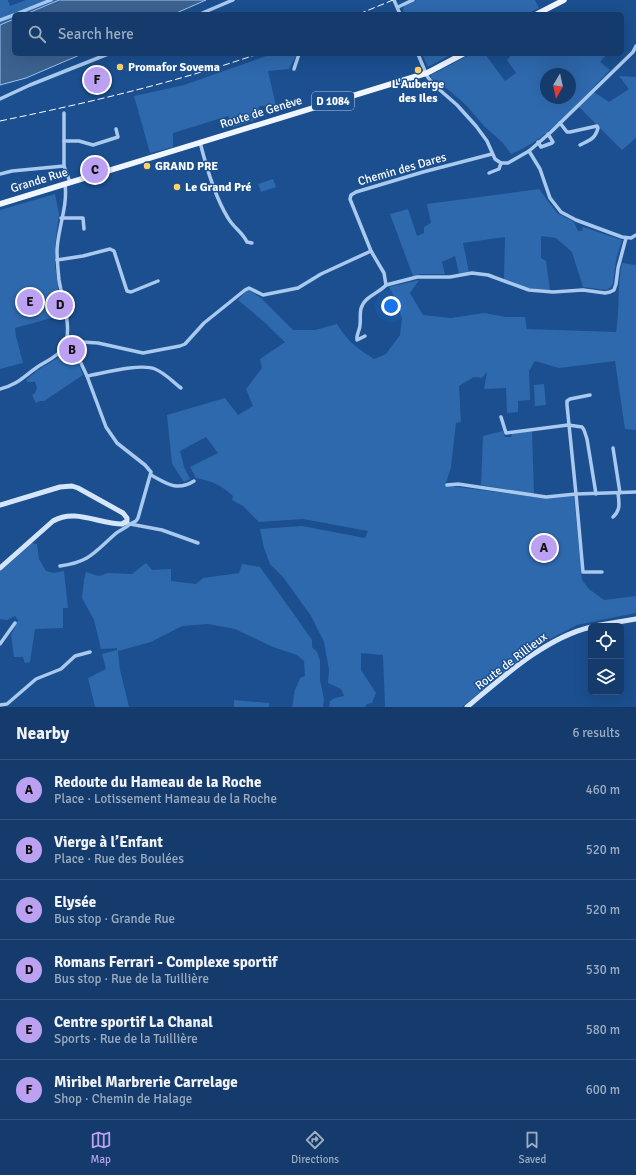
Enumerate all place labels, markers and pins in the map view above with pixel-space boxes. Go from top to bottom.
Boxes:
place label: Promafor Sovema [128,60,220,75]
marker: Promafor Sovema [115,62,125,72]
pin: F [84,65,110,95]
marker: L'Auberge des Iles [413,65,423,75]
place label: L'Auberge des Iles [392,77,444,106]
pin: C [82,155,108,185]
place label: GRAND PRE [155,159,218,174]
marker: GRAND PRE [142,161,152,171]
place label: Le Grand Pré [185,180,252,195]
marker: Le Grand Pré [172,182,182,192]
pin: E [17,287,43,317]
pin: D [47,290,73,320]
pin: B [59,335,85,365]
pin: A [531,533,557,563]

